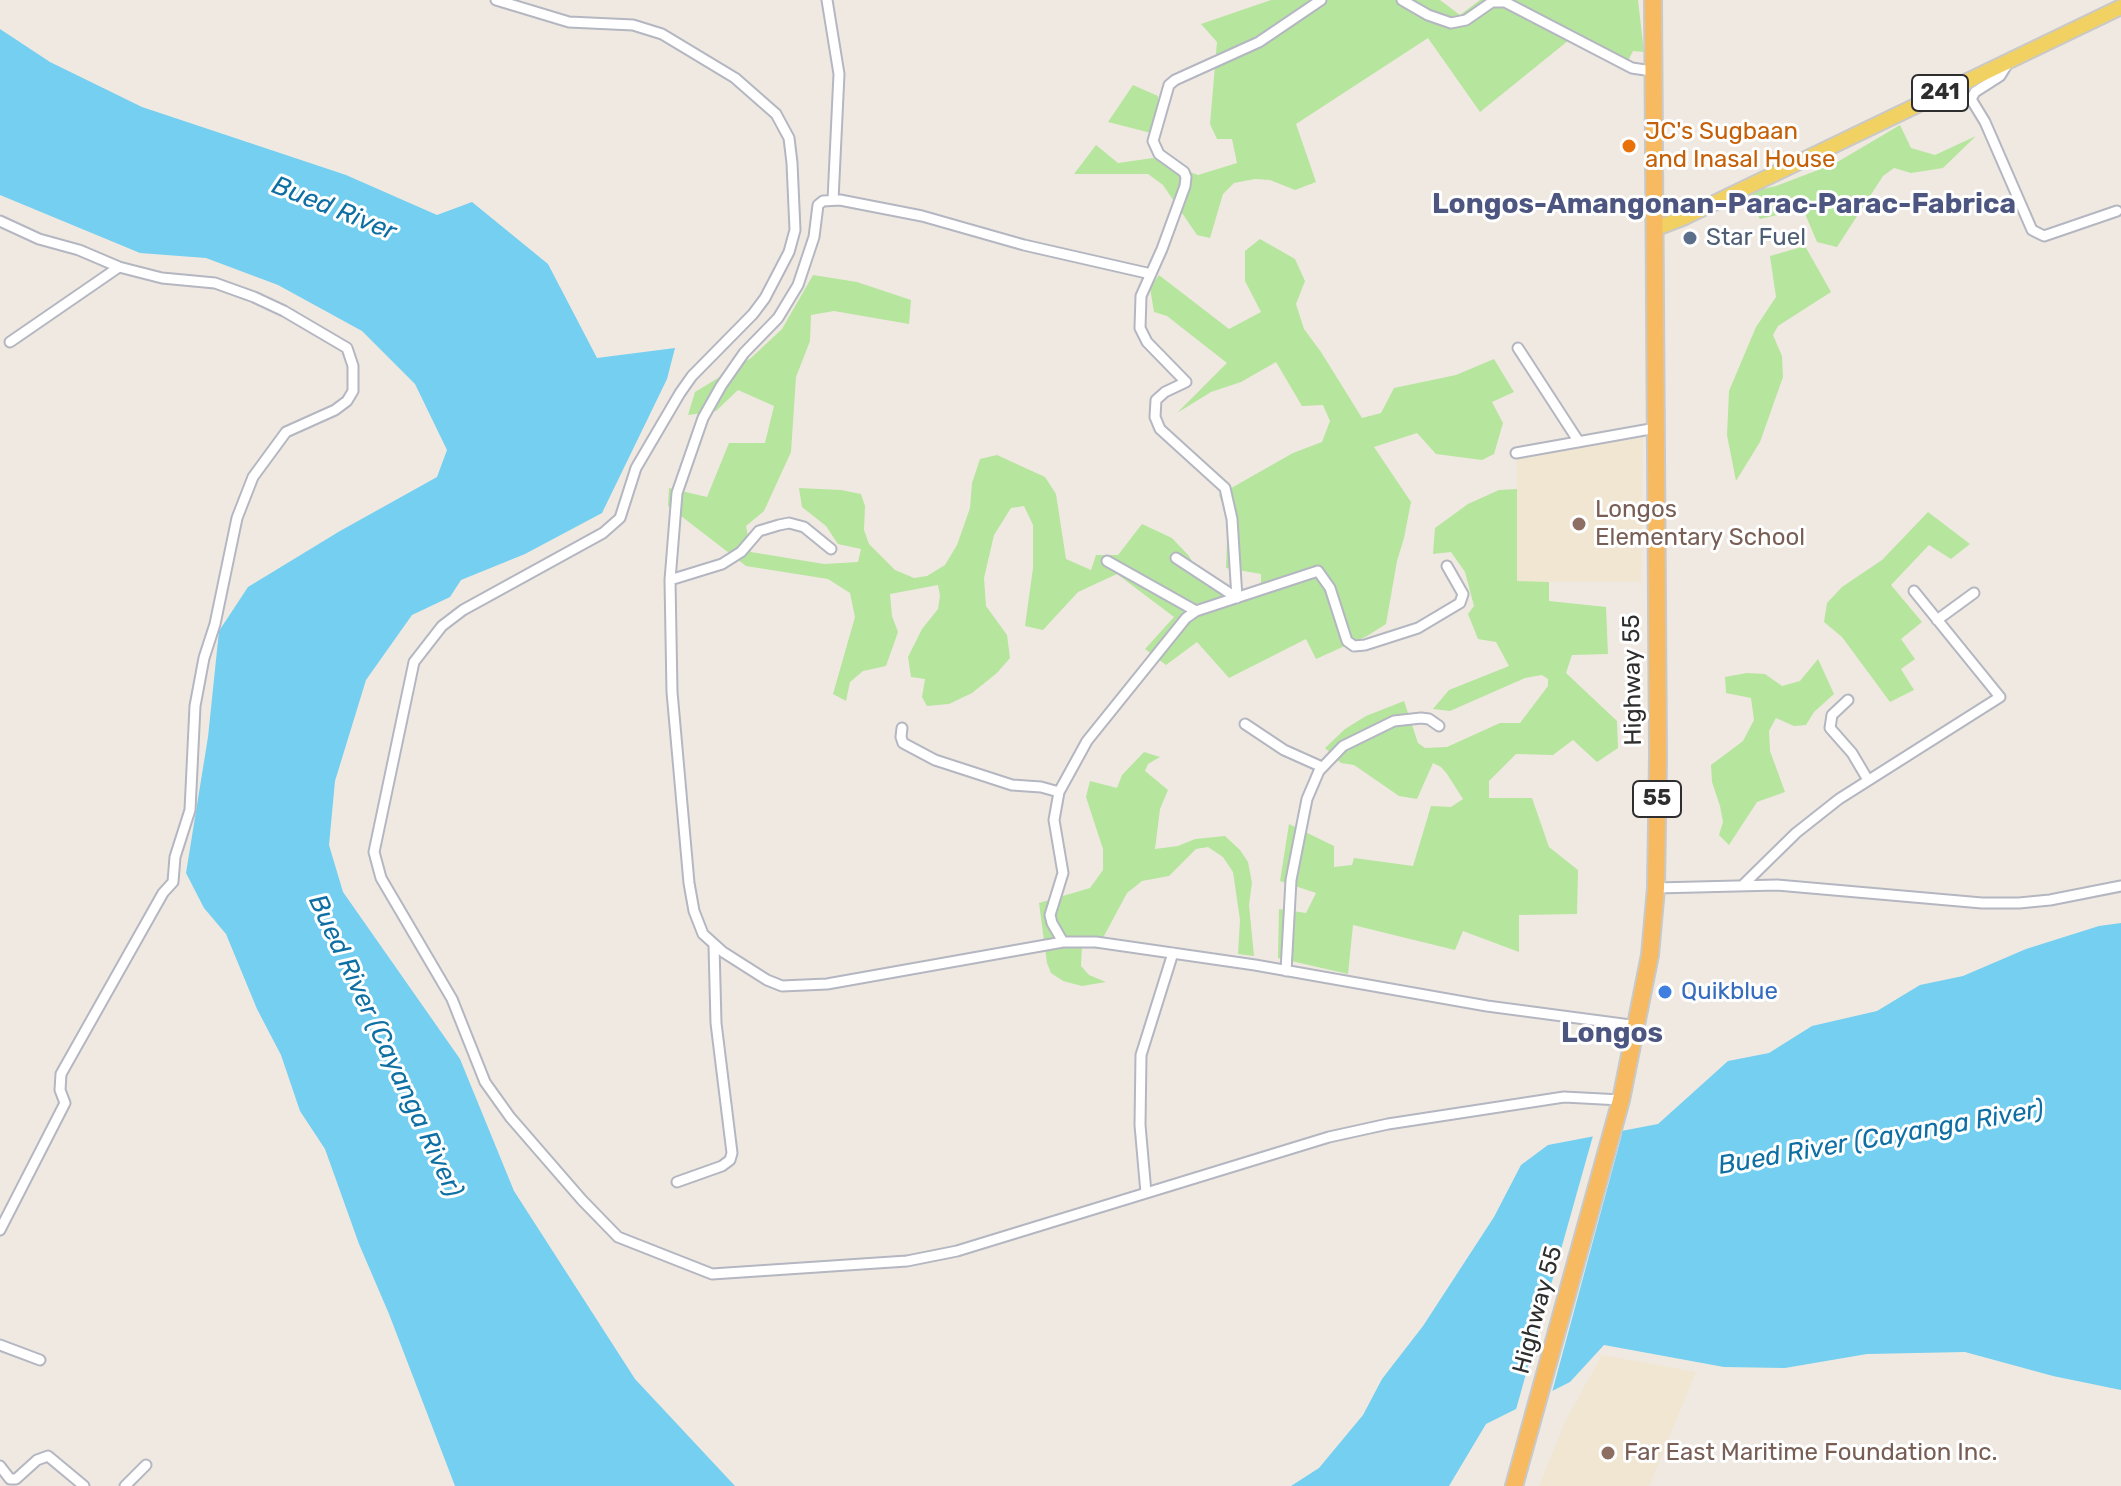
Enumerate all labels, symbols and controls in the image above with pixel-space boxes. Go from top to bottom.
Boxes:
road number: 241 [1912,75,1968,111]
place label: JC's Sugbaan and Inasal House [1645,118,1836,174]
marker: JC's Sugbaan and Inasal House [1620,137,1638,155]
water label: Bued River [267,170,401,248]
district label: Longos-Amangonan-Parac‑Parac-Fabrica [1432,188,2016,222]
place label: Star Fuel [1706,224,1806,252]
marker: Star Fuel [1681,229,1699,247]
place label: Longos Elementary School [1595,496,1805,552]
marker: Longos Elementary School [1570,515,1588,533]
street label: Highway 55 [1617,614,1649,746]
road number: 55 [1633,781,1681,817]
water label: Bued River (Cayanga River) [301,890,469,1202]
place label: Quikblue [1681,978,1778,1006]
marker: Quikblue [1656,983,1674,1001]
district label: Longos [1561,1017,1663,1051]
water label: Bued River (Cayanga River) [1716,1094,2046,1182]
street label: Highway 55 [1507,1243,1569,1377]
place label: Far East Maritime Foundation Inc. [1624,1439,1998,1467]
marker: Far East Maritime Foundation Inc. [1599,1444,1617,1462]

